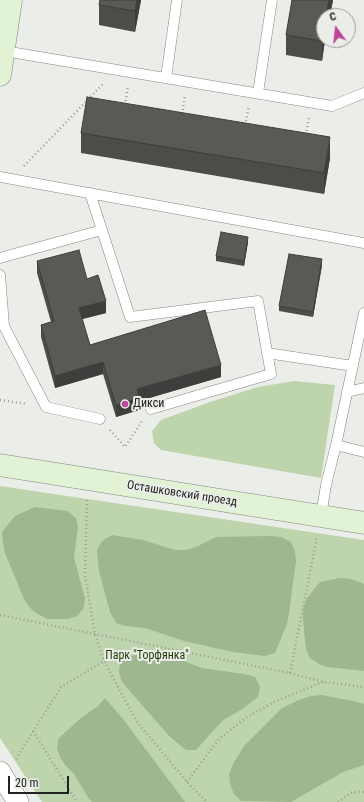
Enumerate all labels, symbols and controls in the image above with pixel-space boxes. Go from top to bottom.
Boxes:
north arrow [316,8,356,48]
text: С [328,10,338,24]
place label: Дикси [133,397,164,411]
marker: Дикси [120,399,130,409]
street label: Осташковский проезд [126,478,238,510]
park label: Парк "Торфянка" [105,649,189,663]
scale bar [10,768,71,794]
text: 20 m [15,776,39,790]

